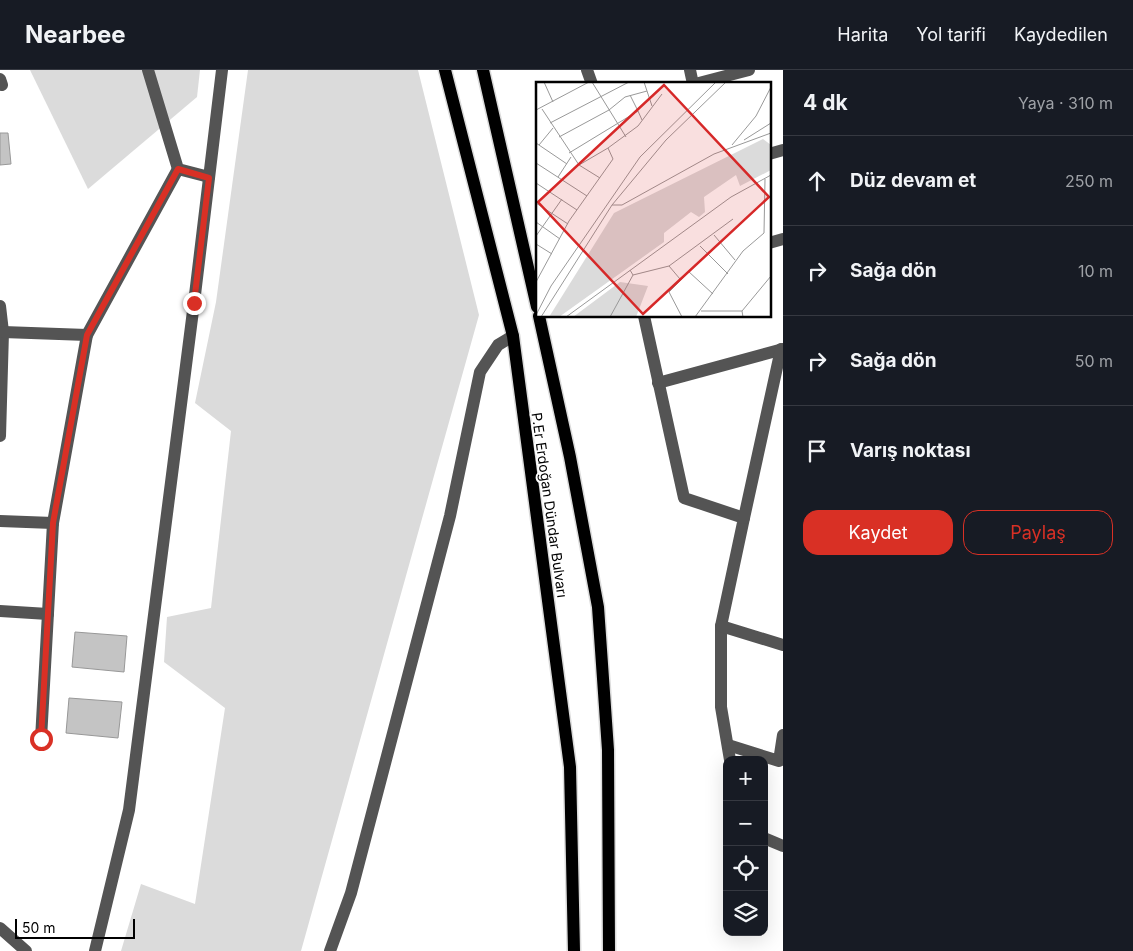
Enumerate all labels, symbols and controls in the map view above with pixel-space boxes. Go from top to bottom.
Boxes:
text: Nearbee [25,20,126,49]
text: Harita [837,24,888,45]
text: Yol tarifi [916,24,986,45]
text: Kaydedilen [1014,24,1108,45]
inset map [536,82,770,318]
text: 4 dk [803,90,848,115]
text: Yaya · 310 m [1018,93,1113,113]
icon: ahead [803,167,831,195]
text: Düz devam et [850,169,976,192]
text: 250 m [1065,171,1113,191]
icon: right [803,257,831,285]
text: Sağa dön [850,259,936,282]
text: 10 m [1078,261,1113,281]
route end [183,292,206,315]
icon: right [803,347,831,375]
text: Sağa dön [850,349,936,372]
text: 50 m [1075,351,1113,371]
street label: P.Er Erdoğan Dündar Bulvarı [529,411,571,599]
icon: arrive [803,437,831,465]
text: Varış noktası [850,439,971,462]
button: Kaydet [803,510,953,555]
button: Paylaş [963,510,1113,555]
route start [30,728,53,751]
map controls [723,756,768,936]
button: + [723,756,768,801]
button: − [723,801,768,846]
button: locate [723,846,768,891]
button: layers [723,891,768,936]
scale bar [15,916,135,939]
text: 50 m [22,919,56,936]

